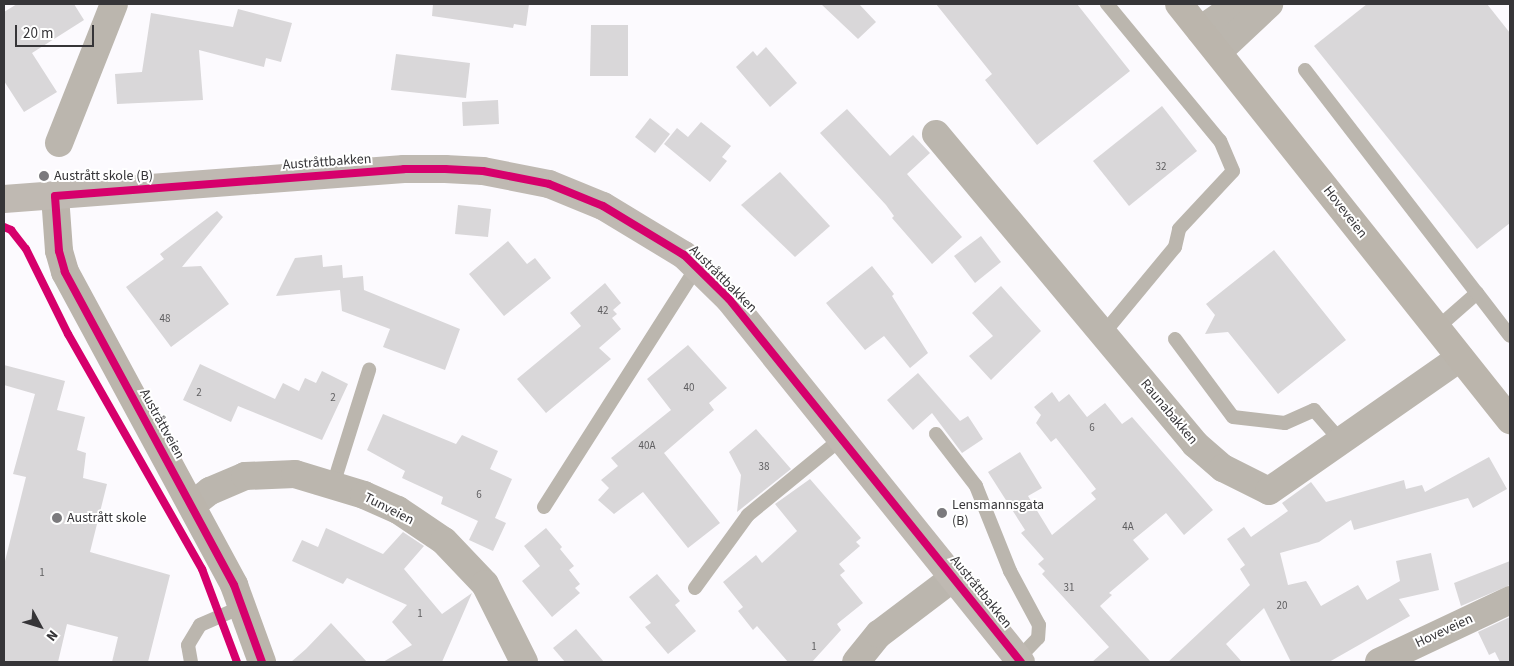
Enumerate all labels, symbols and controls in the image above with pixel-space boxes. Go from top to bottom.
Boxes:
scale bar [18,15,96,47]
text: 20 m [23,23,53,44]
street label: Austråttbakken [282,151,372,173]
house number: 32 [1156,160,1166,174]
place label: Austrått skole (B) [54,168,153,184]
marker: Austrått skole (B) [38,170,50,182]
street label: Hoveveien [1319,183,1371,241]
street label: Austråttbakken [686,242,760,316]
house number: 42 [598,304,608,318]
house number: 48 [160,312,170,326]
street label: Raunabakken [1137,376,1201,448]
house number: 40 [684,381,694,395]
street label: Austråttveien [136,386,188,462]
house number: 2 [196,386,202,400]
house number: 2 [330,391,336,405]
house number: 6 [1089,421,1095,435]
house number: 40A [639,439,655,453]
house number: 38 [759,460,769,474]
house number: 6 [476,488,482,502]
street label: Tunveien [361,489,417,529]
place label: Lensmannsgata (B) [952,497,1044,530]
marker: Lensmannsgata (B) [936,507,948,519]
place label: Austrått skole [67,510,146,526]
marker: Austrått skole [51,512,63,524]
house number: 4A [1122,520,1134,534]
street label: Austråttbakken [947,552,1015,632]
house number: 1 [39,566,45,580]
house number: 31 [1064,581,1074,595]
house number: 20 [1277,599,1287,613]
north arrow [15,601,65,651]
house number: 1 [417,607,423,621]
street label: Hoveveien [1413,610,1475,652]
text: N [41,626,62,645]
house number: 1 [811,640,817,654]

